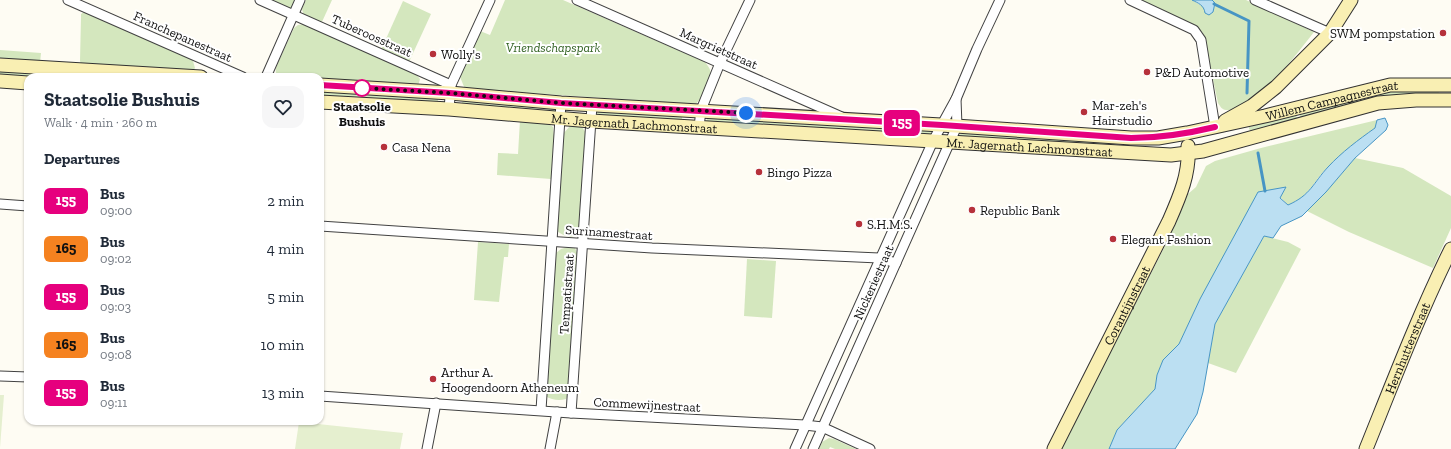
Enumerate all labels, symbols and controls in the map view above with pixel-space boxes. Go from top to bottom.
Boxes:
street label: Franchepanestraat [131,8,235,65]
street label: Tuberoosstraat [329,11,414,60]
street label: Margrietstraat [678,25,760,72]
place label: SWM pompstation [1330,26,1436,41]
marker: SWM pompstation [1438,28,1448,38]
park label: Vriendschapspark [506,40,601,55]
place label: Wolly's [441,47,481,62]
marker: Wolly's [428,49,438,59]
place label: P&D Automotive [1155,65,1249,80]
marker: P&D Automotive [1142,67,1152,77]
street label: Willem Campagnestraat [1264,78,1398,124]
marker: Staatsolie Bushuis [353,79,371,97]
button: heart [262,86,304,128]
text: Staatsolie Bushuis [44,88,200,111]
place label: Mar-zeh's Hairstudio [1092,98,1153,128]
place label: Staatsolie Bushuis [333,99,391,129]
your location [736,103,756,123]
marker: Mar-zeh's Hairstudio [1079,107,1089,117]
line badge: 155 [879,110,925,136]
street label: Mr. Jagernath Lachmonstraat [550,111,718,136]
text: 155 [892,114,912,131]
text: Walk · 4 min · 260 m [44,115,157,130]
street label: Mr. Jagernath Lachmonstraat [946,135,1113,160]
place label: Casa Nena [392,140,451,155]
marker: Casa Nena [379,142,389,152]
text: Departures [44,150,120,168]
place label: Bingo Pizza [767,165,833,180]
marker: Bingo Pizza [754,167,764,177]
text: Bus [100,185,125,203]
text: 155 [56,192,76,209]
text: 2 min [267,192,304,210]
text: 09:00 [100,203,132,218]
place label: Republic Bank [980,203,1060,218]
marker: Republic Bank [967,205,977,215]
place label: S.H.M.S. [867,217,913,232]
marker: S.H.M.S. [854,219,864,229]
street label: Surinamestraat [565,222,653,243]
place label: Elegant Fashion [1121,232,1211,247]
text: Bus [100,233,125,251]
marker: Elegant Fashion [1108,234,1118,244]
text: 165 [56,240,76,257]
text: 4 min [267,240,304,258]
street label: Nickeriestraat [850,242,897,322]
text: 09:02 [100,251,132,266]
street label: Tempatistraat [556,254,577,334]
street label: Corantijnstraat [1101,263,1153,348]
text: Bus [100,281,125,299]
text: 155 [56,288,76,305]
text: 5 min [267,288,304,306]
text: 09:03 [100,299,131,314]
street label: Hernhutterstraat [1382,300,1433,396]
text: Bus [100,329,125,347]
text: 165 [56,336,76,353]
text: 10 min [260,336,304,354]
text: 09:08 [100,347,132,362]
place label: Arthur A. Hoogendoorn Atheneum [441,365,580,395]
marker: Arthur A. Hoogendoorn Atheneum [428,374,438,384]
text: Bus [100,377,125,395]
text: 155 [56,384,76,401]
text: 13 min [262,384,304,402]
street label: Commewijnestraat [593,394,701,416]
text: 09:11 [100,395,127,410]

